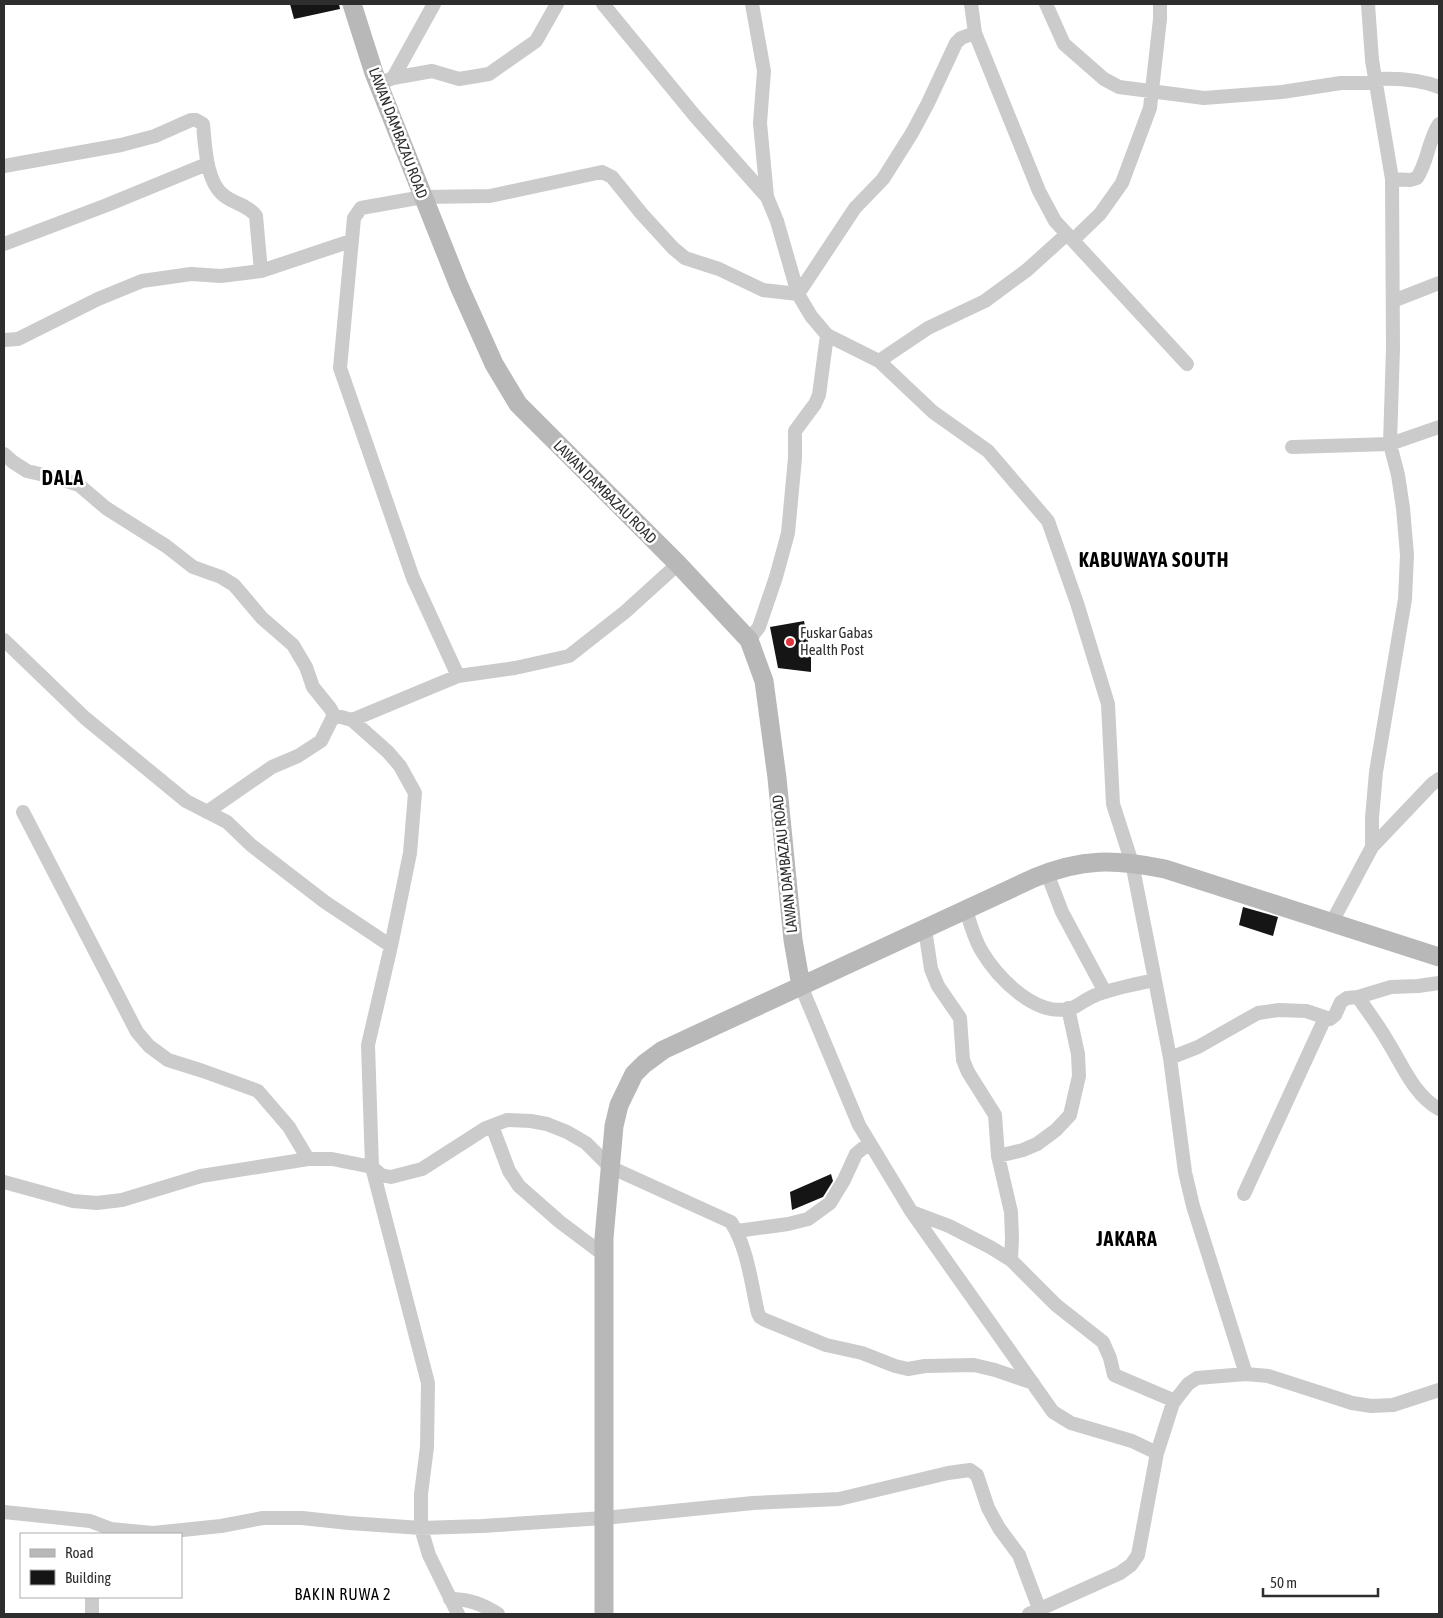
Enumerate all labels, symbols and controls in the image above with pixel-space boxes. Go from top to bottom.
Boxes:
street label: LAWAN DAMBAZAU ROAD [366,65,431,201]
street label: LAWAN DAMBAZAU ROAD [550,437,660,547]
district label: DALA [42,466,84,489]
district label: KABUWAYA SOUTH [1079,548,1229,571]
place label: Fuskar Gabas Health Post [800,624,873,658]
marker: Fuskar Gabas Health Post [784,636,796,648]
street label: LAWAN DAMBAZAU ROAD [769,794,800,934]
district label: JAKARA [1095,1227,1158,1250]
legend [20,1533,182,1598]
text: Road [65,1544,94,1561]
scale bar [1263,1566,1378,1598]
text: Building [65,1569,111,1586]
text: 50 m [1270,1574,1297,1591]
district label: BAKIN RUWA 2 [294,1585,392,1603]

